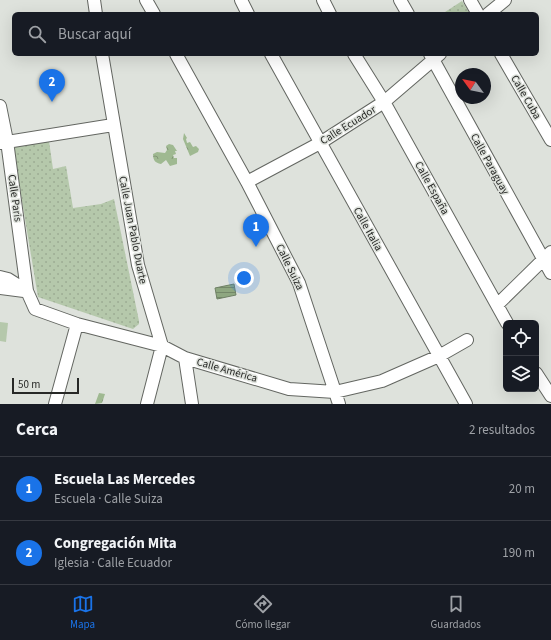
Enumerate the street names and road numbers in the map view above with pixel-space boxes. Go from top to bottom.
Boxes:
street label: Calle Cuba [507,72,545,122]
street label: Calle Ecuador [317,102,379,148]
street label: Calle Paraguay [467,131,513,197]
street label: Calle España [411,159,453,217]
street label: Calle Paris [4,173,26,223]
street label: Calle Juan Pablo Duarte [115,175,151,286]
street label: Calle Italia [350,204,386,254]
street label: Calle Suiza [272,241,308,293]
street label: Calle América [195,354,259,386]

